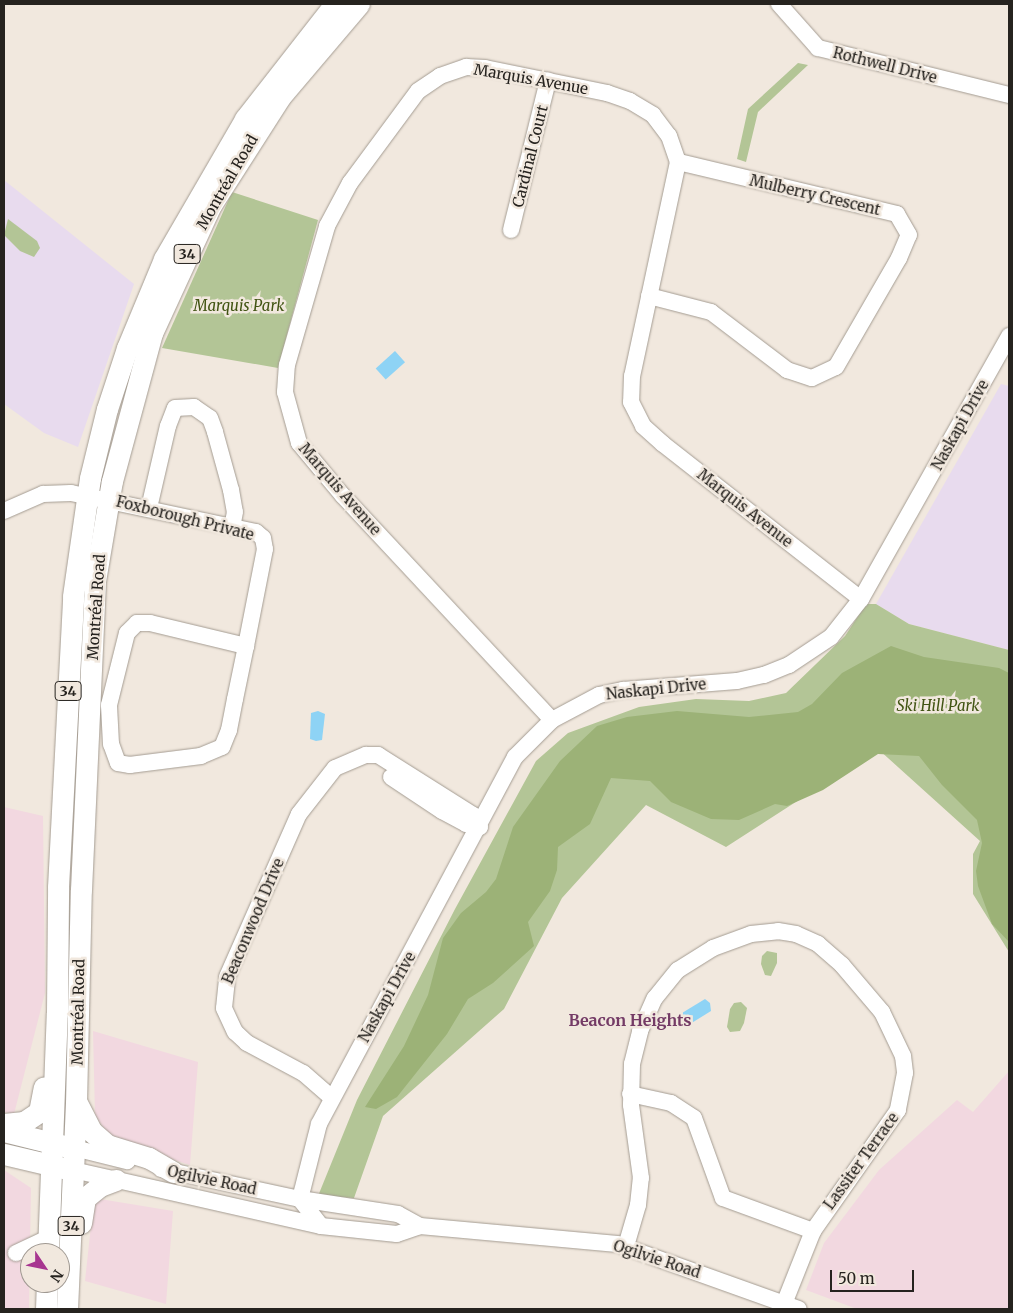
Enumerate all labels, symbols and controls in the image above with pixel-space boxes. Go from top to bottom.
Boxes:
street label: Rothwell Drive [831,43,939,87]
street label: Marquis Avenue [472,60,590,98]
street label: Cardinal Court [509,103,551,209]
street label: Montréal Road [193,132,261,232]
street label: Mulberry Crescent [748,171,882,219]
road number: 34 [173,242,201,266]
park label: Marquis Park [194,297,284,315]
street label: Naskapi Drive [928,377,992,473]
street label: Marquis Avenue [295,439,385,539]
street label: Marquis Avenue [694,465,796,551]
street label: Foxborough Private [114,492,256,544]
street label: Montréal Road [83,553,109,661]
street label: Naskapi Drive [605,675,707,703]
road number: 34 [54,679,82,702]
park label: Ski Hill Park [897,697,979,715]
street label: Beaconwood Drive [218,856,288,986]
street label: Naskapi Drive [355,949,419,1045]
street label: Montréal Road [68,959,88,1065]
district label: Beacon Heights [568,1010,692,1030]
street label: Lassiter Terrace [820,1109,902,1213]
street label: Ogilvie Road [166,1162,258,1198]
road number: 34 [57,1214,85,1238]
street label: Ogilvie Road [611,1236,703,1282]
north arrow [20,1243,70,1293]
scale bar [833,1260,917,1292]
text: N [46,1266,67,1285]
text: 50 m [838,1269,875,1288]

